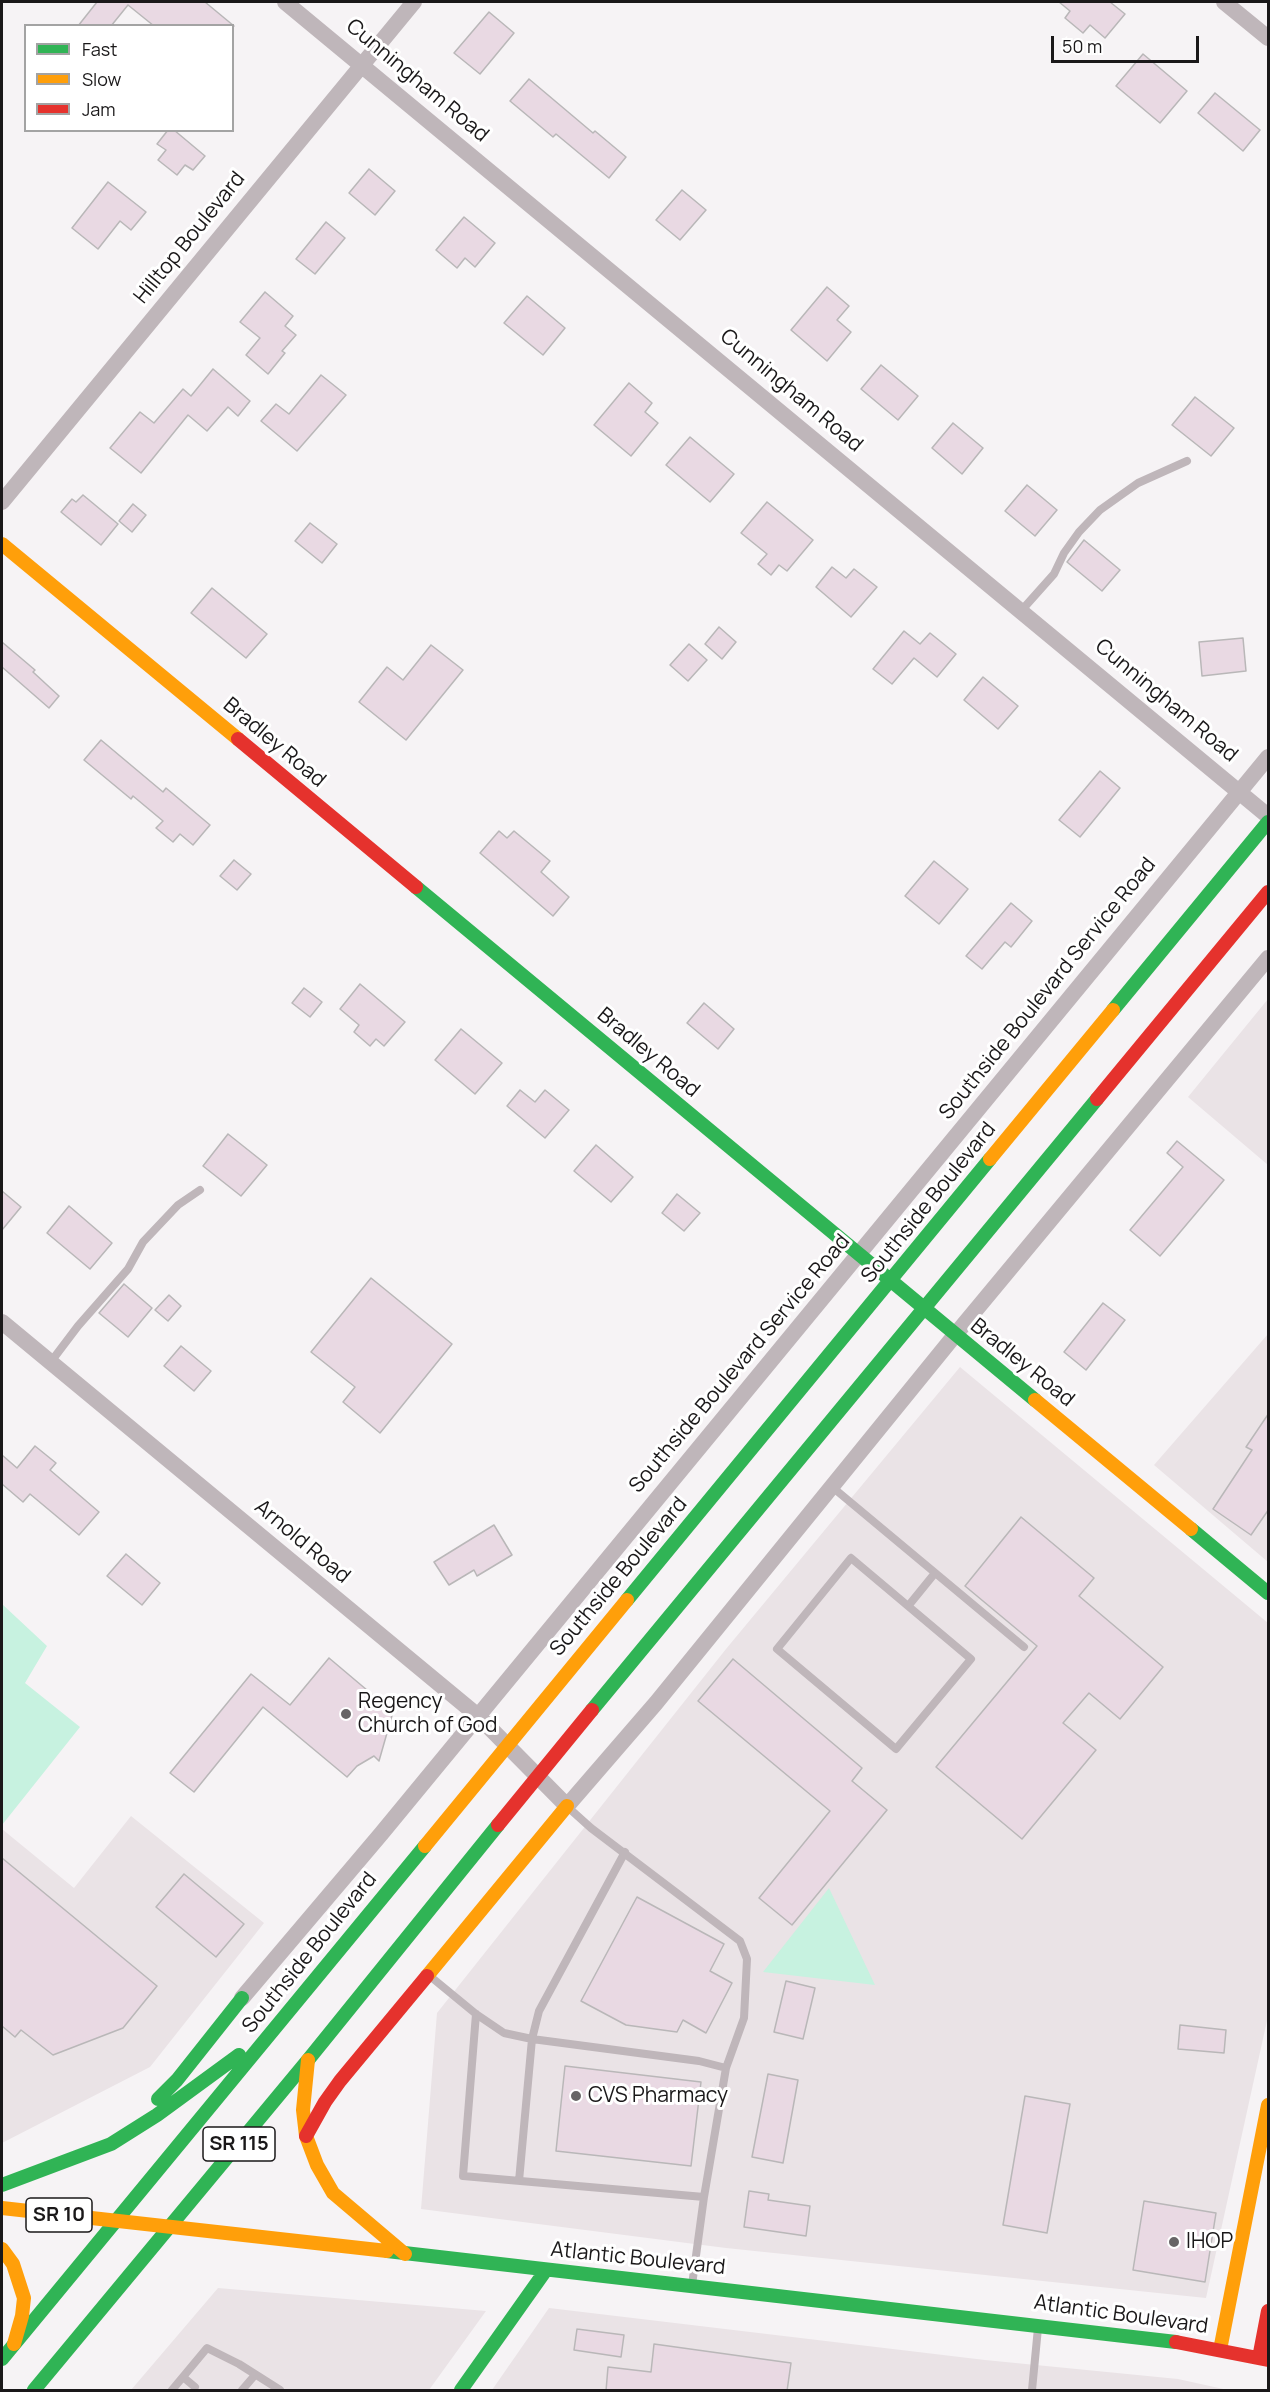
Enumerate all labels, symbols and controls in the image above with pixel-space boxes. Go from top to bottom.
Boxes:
street label: Cunningham Road [341,14,493,148]
legend [24,24,234,132]
scale bar [1054,24,1202,62]
text: 50 m [1062,34,1102,58]
text: Fast [82,37,117,61]
text: Slow [82,67,121,91]
text: Jam [82,97,116,121]
street label: Hilltop Boulevard [129,167,251,309]
street label: Cunningham Road [715,324,867,458]
street label: Cunningham Road [1090,634,1242,768]
street label: Bradley Road [218,693,330,793]
street label: Southside Boulevard Service Road [934,853,1162,1125]
street label: Bradley Road [592,1003,704,1103]
street label: Southside Boulevard [856,1118,1002,1288]
street label: Southside Boulevard Service Road [624,1230,856,1498]
street label: Bradley Road [965,1314,1079,1412]
street label: Southside Boulevard [545,1492,693,1662]
street label: Arnold Road [249,1495,355,1589]
place label: Regency Church of God [358,1689,497,1739]
marker: Regency Church of God [339,1707,353,1721]
street label: Southside Boulevard [237,1868,383,2038]
place label: CVS Pharmacy [588,2083,728,2109]
marker: CVS Pharmacy [569,2089,583,2103]
road number: SR 115 [203,2127,275,2161]
road number: SR 10 [26,2198,92,2232]
place label: IHOP [1186,2229,1233,2255]
marker: IHOP [1167,2235,1181,2249]
street label: Atlantic Boulevard [549,2237,727,2281]
street label: Atlantic Boulevard [1032,2290,1210,2340]

